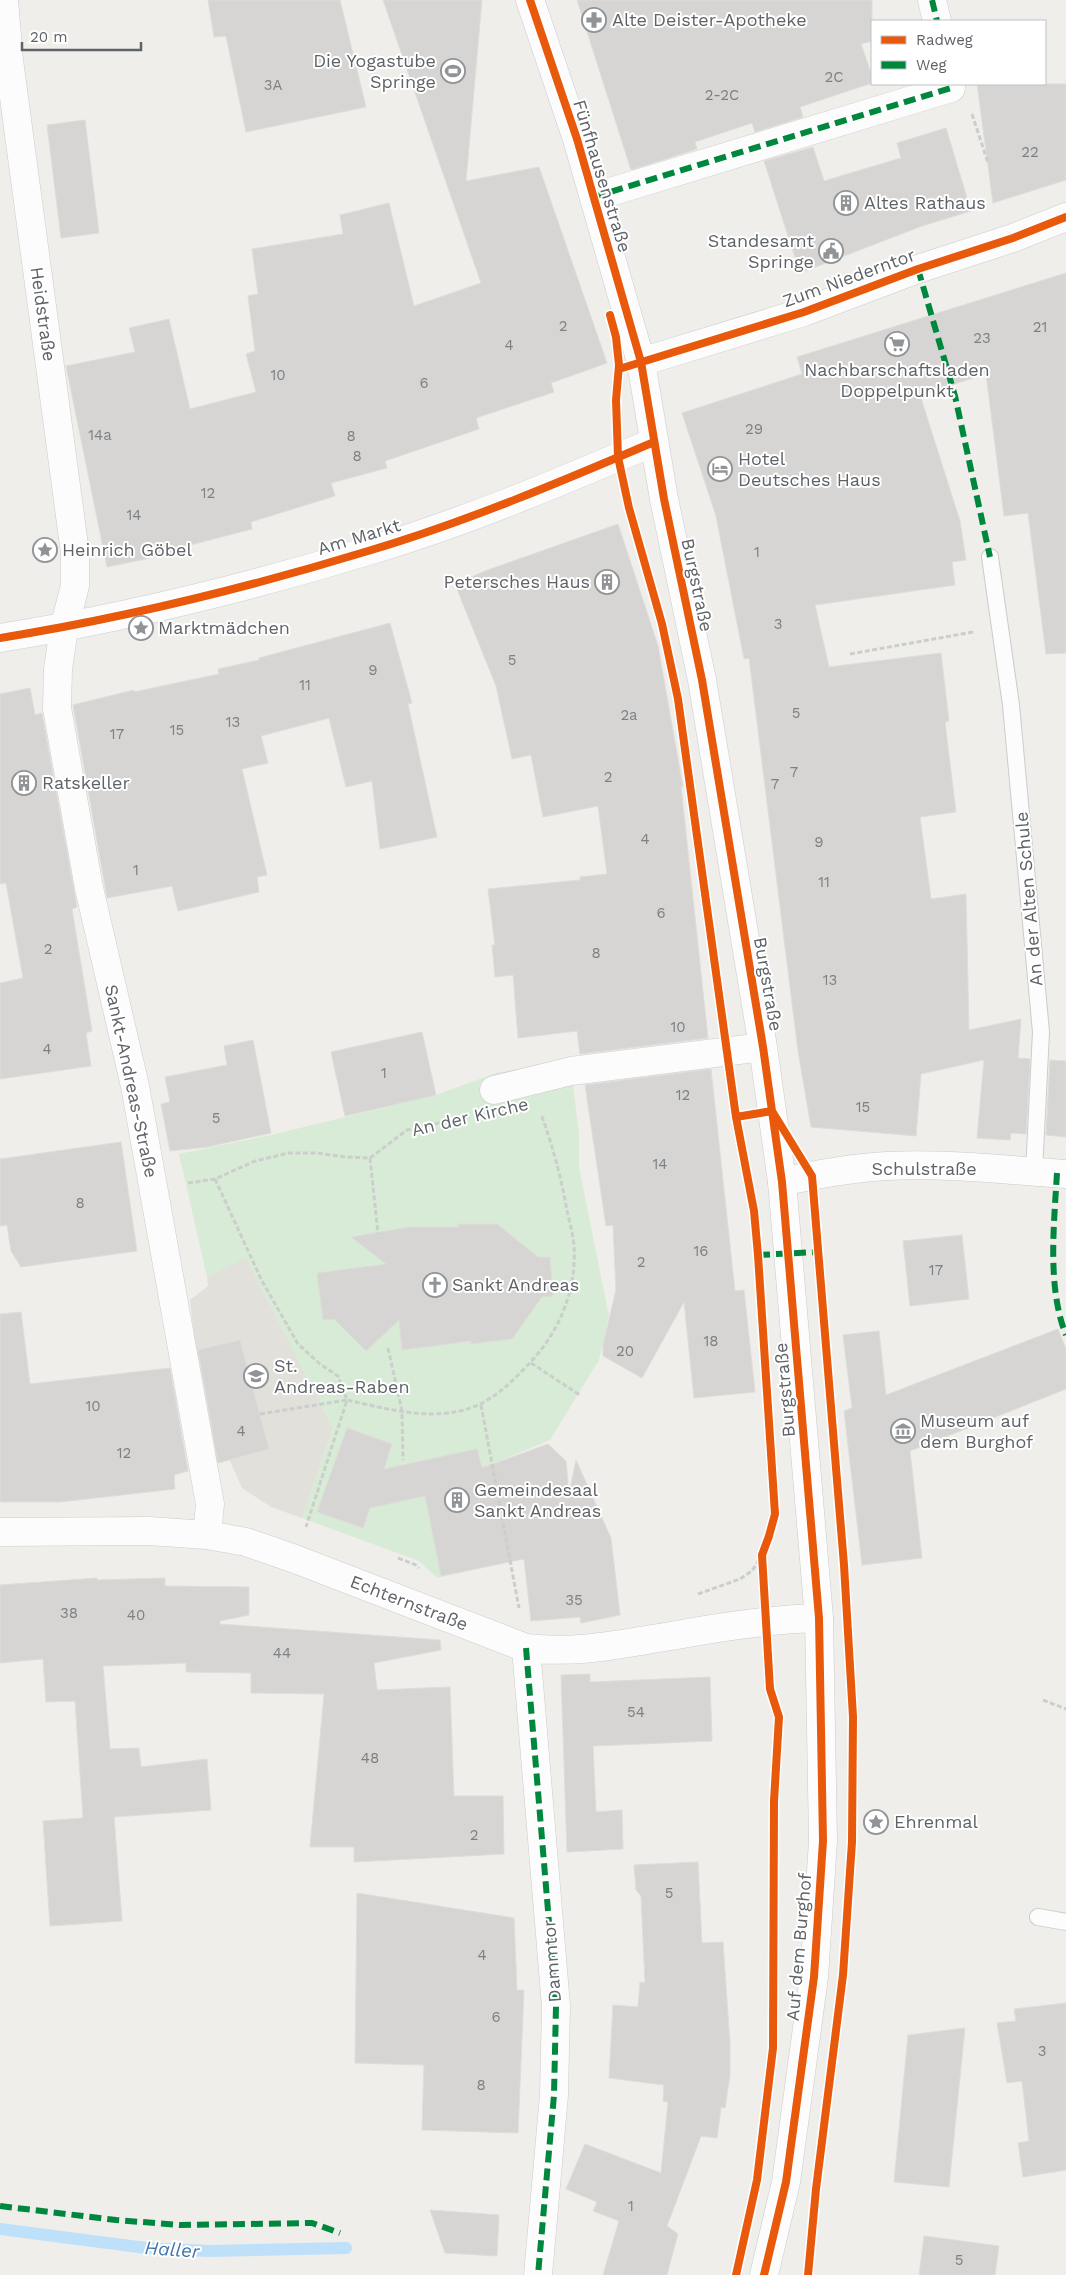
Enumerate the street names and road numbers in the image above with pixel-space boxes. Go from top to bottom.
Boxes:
street label: Fünfhausenstraße [569,97,636,255]
street label: Zum Niederntor [780,244,918,311]
street label: Heidstraße [26,265,61,363]
street label: Am Markt [315,514,403,559]
street label: Burgstraße [677,536,718,634]
street label: An der Alten Schule [1010,811,1047,987]
street label: Burgstraße [750,935,787,1033]
street label: Sankt-Andreas-Straße [101,982,162,1179]
street label: An der Kirche [409,1093,530,1140]
street label: Schulstraße [871,1158,977,1179]
street label: Burgstraße [770,1342,799,1438]
street label: Echternstraße [347,1570,471,1635]
street label: Auf dem Burghof [782,1872,815,2022]
street label: Dammtor [538,1919,565,2003]

